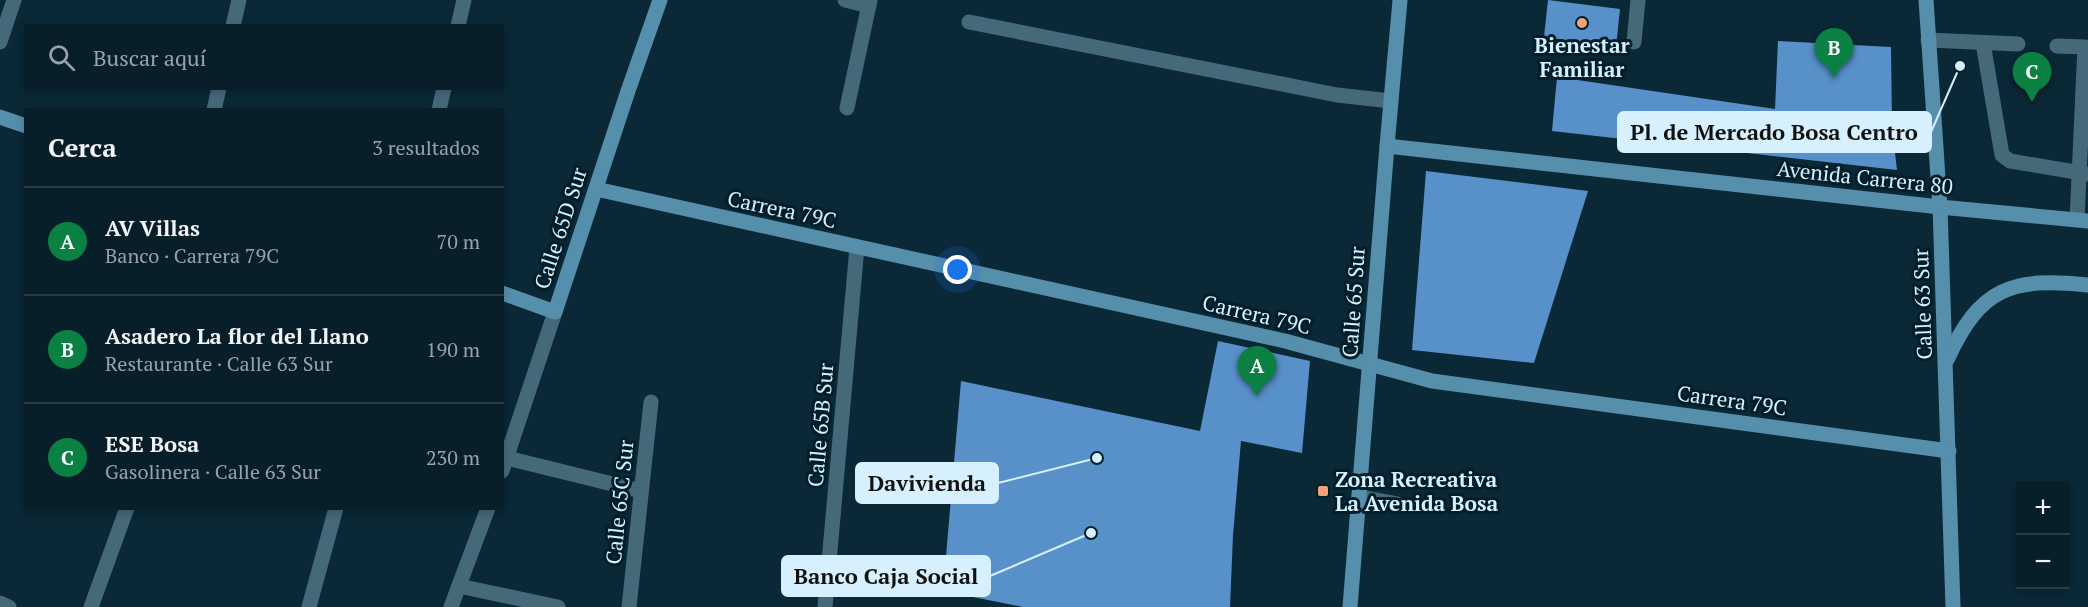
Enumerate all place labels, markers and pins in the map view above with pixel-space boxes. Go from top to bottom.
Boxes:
marker: Bienestar Familiar [1575,16,1589,30]
pin: B [1814,28,1854,78]
place label: Bienestar Familiar [1534,31,1630,83]
pin: C [2012,52,2052,102]
callout: Pl. de Mercado Bosa Centro [1618,112,1931,152]
pin: A [1238,346,1276,396]
callout: Davivienda [856,463,998,503]
place label: Zona Recreativa La Avenida Bosa [1335,465,1498,517]
marker: Zona Recreativa La Avenida Bosa [1316,484,1330,498]
callout: Banco Caja Social [782,556,990,596]

